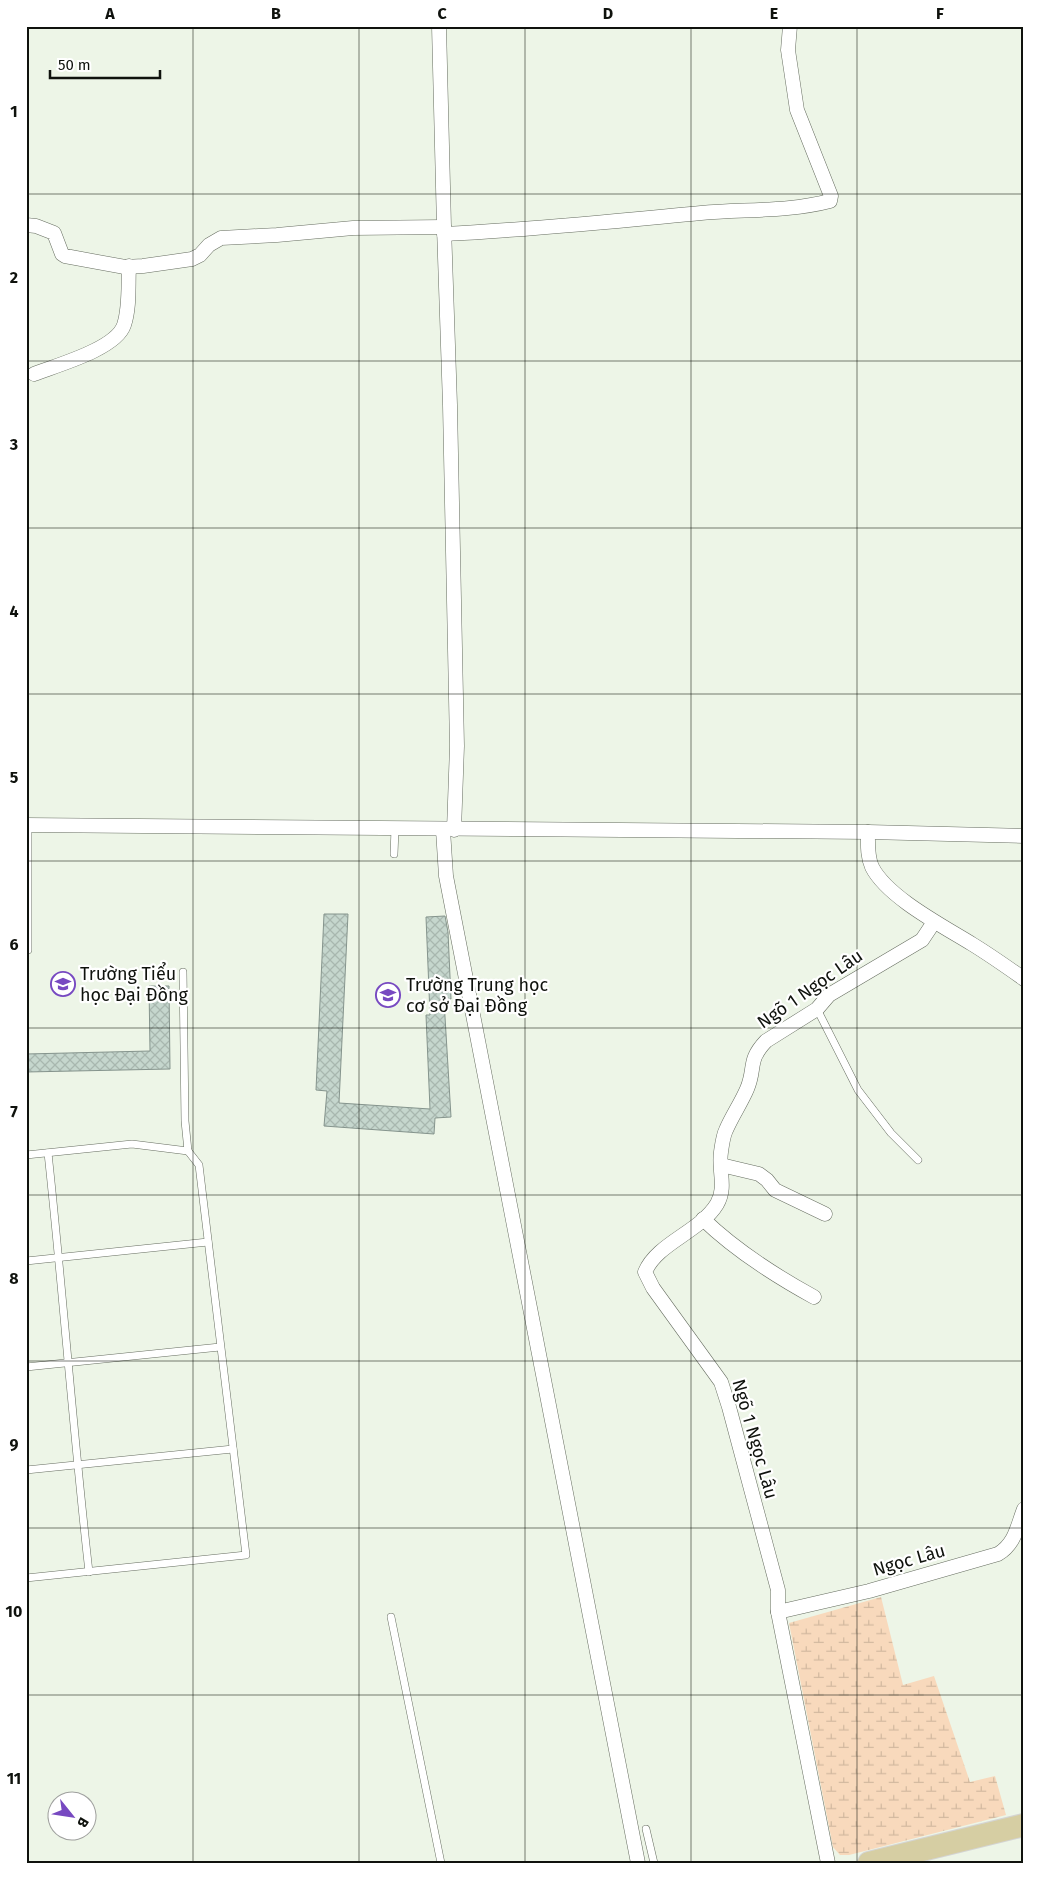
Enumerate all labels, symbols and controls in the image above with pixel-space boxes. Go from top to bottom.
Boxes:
text: A [104,4,115,23]
text: B [271,4,281,23]
text: C [437,4,447,23]
text: D [603,4,613,23]
text: E [770,4,778,23]
text: F [936,4,944,23]
scale bar [50,48,160,80]
text: 50 m [58,56,91,74]
text: 1 [10,102,18,121]
text: 2 [10,268,18,287]
text: 3 [9,435,18,454]
text: 4 [9,602,19,621]
text: 5 [10,768,19,787]
text: 6 [9,935,19,954]
street label: Ngõ 1 Ngọc Lâu [753,945,867,1033]
place label: Trường Tiểu học Đại Đồng [80,962,189,1006]
school or university icon: Trường Tiểu học Đại Đồng [50,971,76,997]
place label: Trường Trung học cơ sở Đại Đồng [406,974,548,1017]
school or university icon: Trường Trung học cơ sở Đại Đồng [375,982,401,1008]
text: 7 [10,1102,18,1121]
text: 8 [9,1269,19,1288]
street label: Ngõ 1 Ngọc Lâu [727,1377,783,1501]
text: 9 [10,1435,19,1454]
street label: Ngọc Lâu [870,1539,948,1581]
text: 10 [6,1602,22,1621]
text: 11 [7,1769,21,1788]
north arrow [48,1792,98,1842]
text: B [73,1814,92,1831]

